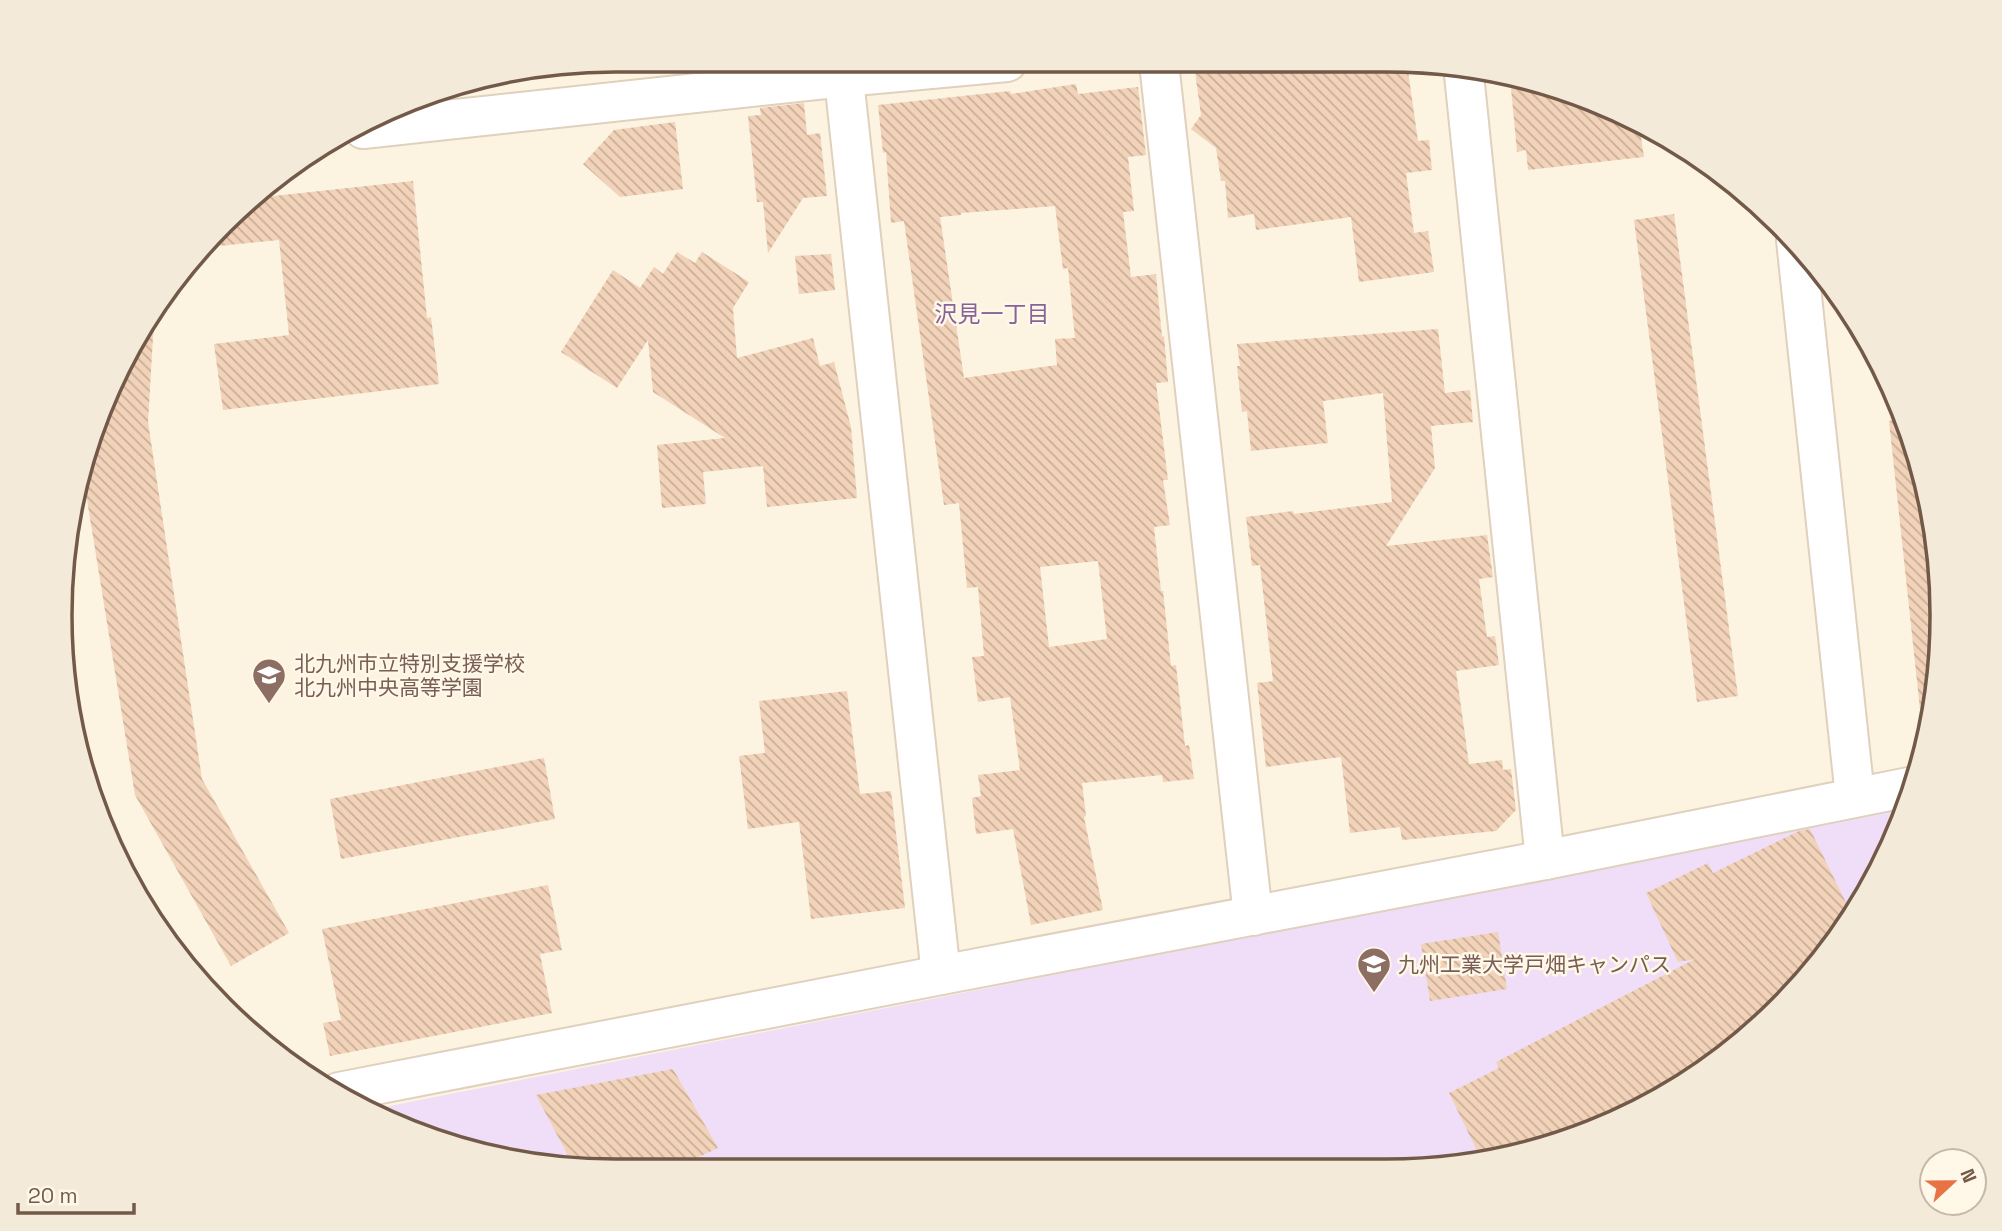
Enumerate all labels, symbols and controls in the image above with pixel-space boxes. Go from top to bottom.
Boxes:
district label: 沢見一丁目 [935,299,1050,329]
place label: 北九州市立特別支援学校 北九州中央高等学園 [294,650,525,701]
school or university icon: 北九州市立特別支援学校 北九州中央高等学園 [250,656,288,705]
school or university icon: 九州工業大学戸畑キャンパス [1355,945,1393,994]
place label: 九州工業大学戸畑キャンパス [1398,951,1671,978]
north arrow [1918,1147,1988,1217]
text: N [1954,1165,1982,1186]
scale bar [18,1172,133,1216]
text: 20 m [28,1182,78,1209]

